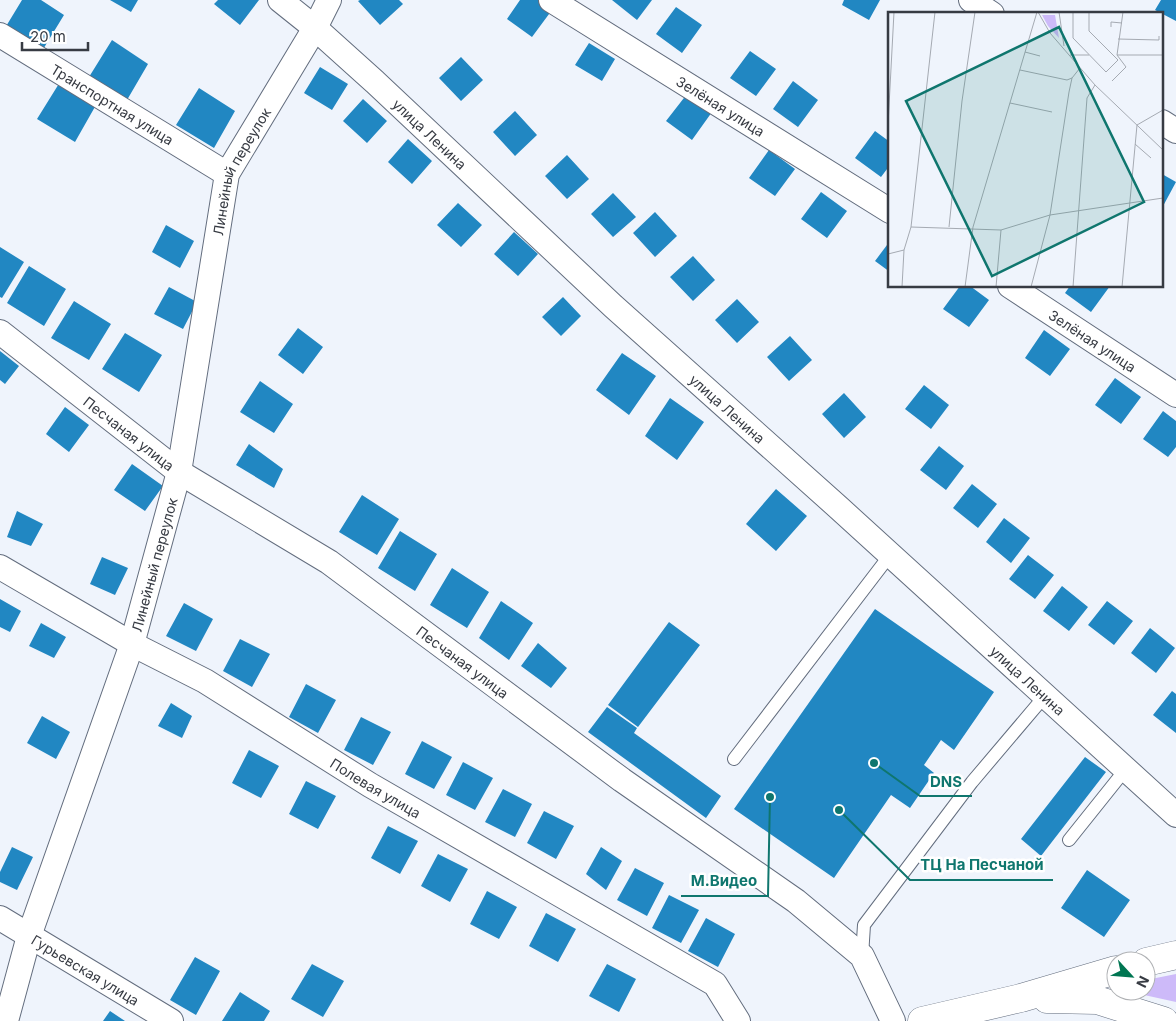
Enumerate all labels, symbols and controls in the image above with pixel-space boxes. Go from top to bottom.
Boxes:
inset map [888,12,1164,288]
scale bar [22,20,89,52]
text: 20 m [30,27,66,46]
street label: Транспортная улица [48,60,177,148]
street label: Зелёная улица [674,72,768,140]
street label: улица Ленина [389,95,470,173]
street label: Линейный переулок [209,104,274,237]
street label: Зелёная улица [1046,306,1140,375]
street label: улица Ленина [686,370,769,446]
street label: Песчаная улица [80,392,178,474]
street label: Линейный переулок [127,495,180,634]
street label: Песчаная улица [413,622,512,701]
street label: улица Ленина [987,642,1069,718]
street label: Полевая улица [327,754,424,821]
callout: DNS [920,766,972,796]
text: DNS [930,772,962,791]
callout: ТЦ На Песчаной [910,850,1053,880]
text: ТЦ На Песчаной [920,855,1044,874]
callout: М.Видео [681,866,768,896]
text: М.Видео [691,871,757,890]
street label: Гурьевская улица [29,931,143,1009]
north arrow [1106,951,1156,1001]
text: N [1133,973,1153,990]

